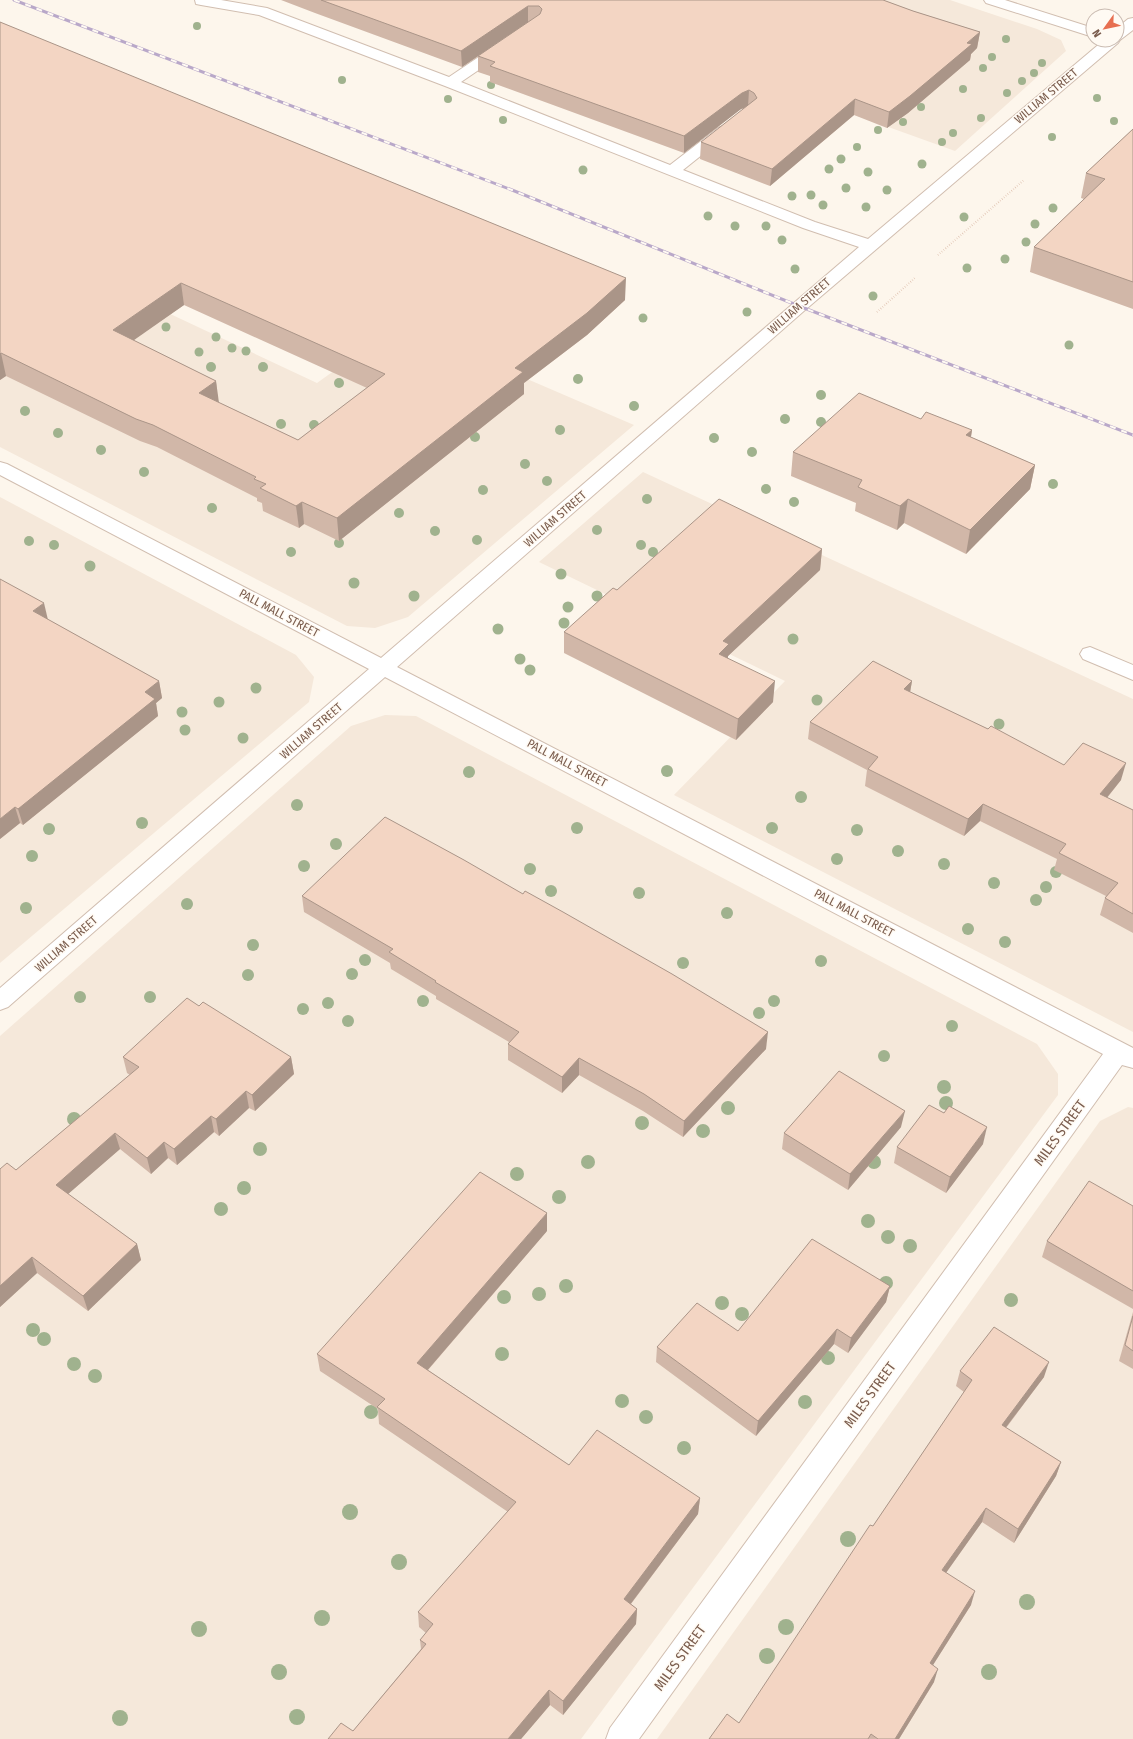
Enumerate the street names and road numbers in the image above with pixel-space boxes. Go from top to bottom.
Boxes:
street label: WILLIAM STREET [1012,65,1081,126]
street label: WILLIAM STREET [765,275,833,337]
street label: WILLIAM STREET [521,488,589,550]
street label: PALL MALL STREET [237,586,322,640]
street label: WILLIAM STREET [277,700,345,762]
street label: PALL MALL STREET [525,736,610,790]
street label: PALL MALL STREET [812,886,897,940]
street label: WILLIAM STREET [32,913,100,975]
street label: MILES STREET [1031,1097,1090,1169]
street label: MILES STREET [841,1359,900,1431]
street label: MILES STREET [651,1622,710,1694]

